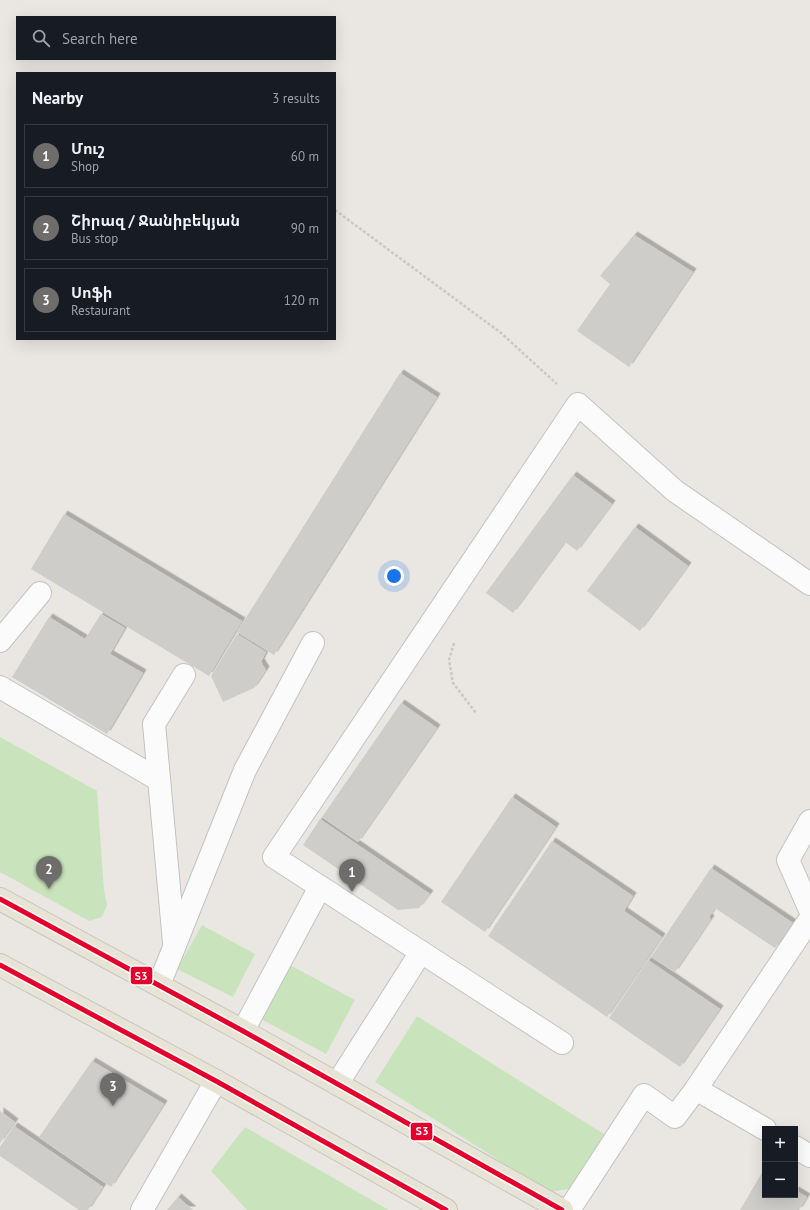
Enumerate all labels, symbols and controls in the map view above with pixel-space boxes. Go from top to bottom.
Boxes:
search box [16,16,336,60]
icon: search [30,27,52,49]
text: Search here [62,29,138,48]
text: Nearby [32,87,83,109]
text: 3 results [272,90,320,107]
text: Մուշ [71,139,104,158]
text: 1 [42,148,50,165]
text: 60 m [291,148,319,165]
text: Shop [71,158,99,175]
text: Շիրազ / Ջանիբեկյան [71,211,240,230]
text: 2 [42,220,50,237]
text: 90 m [291,220,319,237]
text: Bus stop [71,230,118,247]
text: Սոֆի [71,283,112,302]
text: 3 [42,292,50,309]
text: 120 m [284,292,319,309]
text: Restaurant [71,302,130,319]
your location [384,566,404,586]
pin: 2 [36,856,62,889]
pin: 1 [339,859,365,892]
line badge: Տ3 [130,966,153,985]
text: Տ3 [135,969,147,983]
pin: 3 [100,1073,126,1106]
line badge: Տ3 [410,1122,433,1141]
text: Տ3 [416,1124,428,1138]
map controls [762,1126,798,1198]
button: + [762,1126,798,1162]
button: − [762,1162,798,1198]

